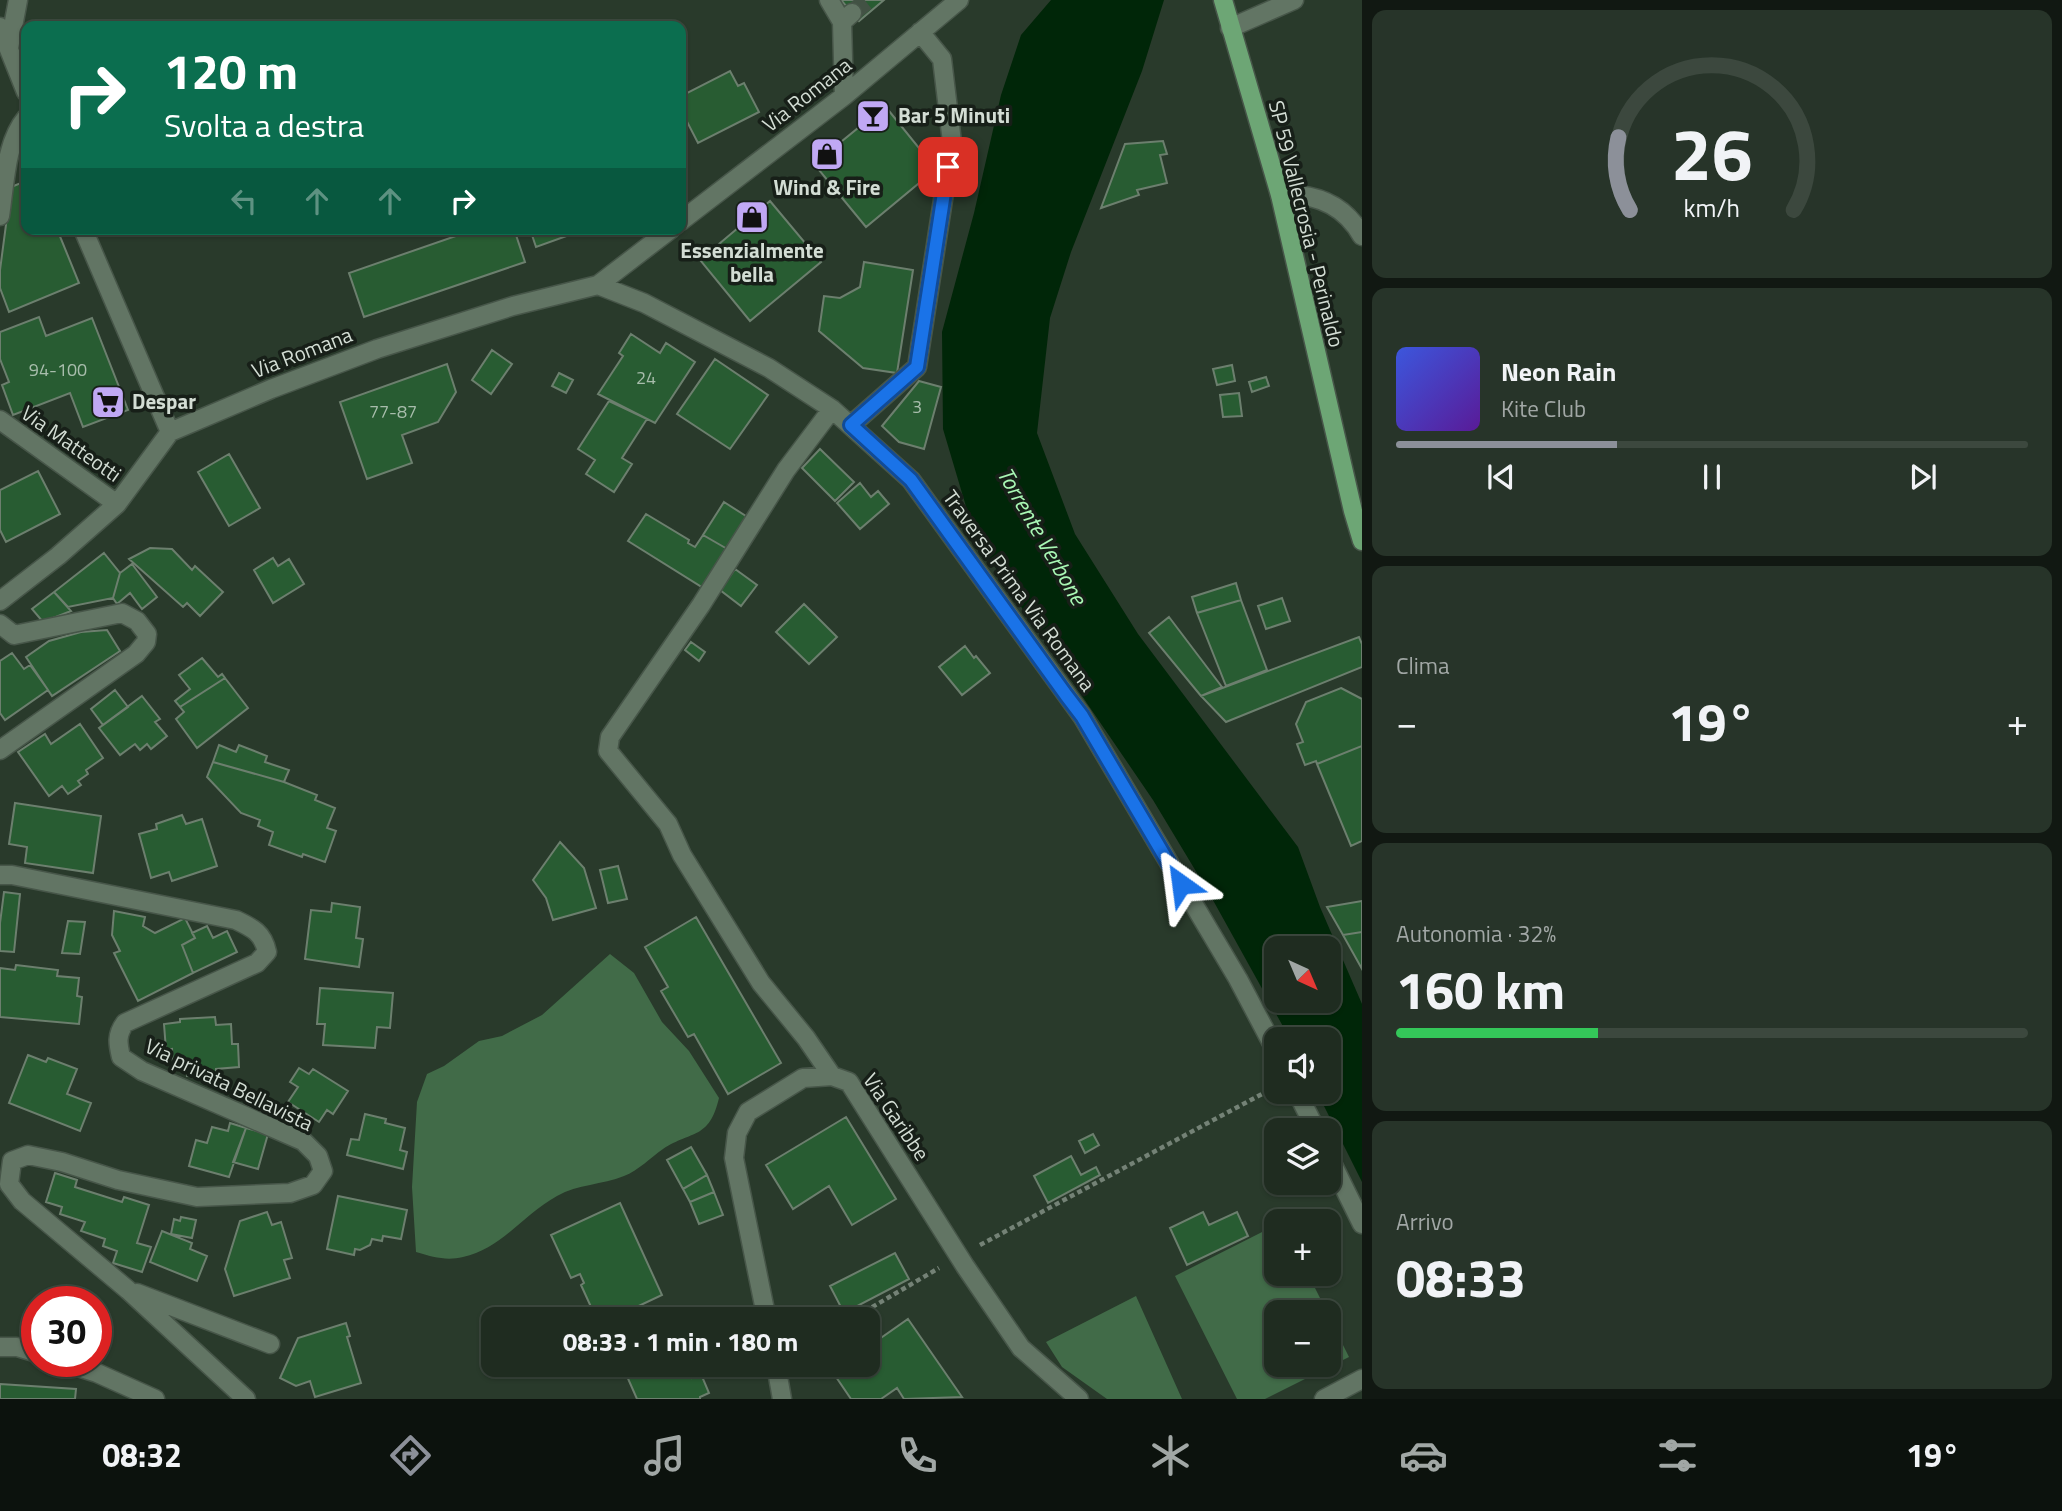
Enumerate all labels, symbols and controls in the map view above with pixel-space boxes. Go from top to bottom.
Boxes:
text: 120 m [164,33,298,108]
icon: right [49,49,140,140]
street label: Via Romana [755,49,858,139]
bar icon: Bar 5 Minuti [854,97,892,135]
street label: SP 59 Vallecrosia - Perinaldo [1261,97,1353,351]
text: 26 [1671,98,1753,208]
place label: Bar 5 Minuti [898,99,1010,131]
text: Svolta a destra [164,101,364,149]
shop icon: Wind & Fire [808,135,846,173]
pin [918,137,978,197]
icon: arrive [929,148,967,186]
place label: Wind & Fire [773,171,881,203]
icon: left [225,182,263,220]
icon: ahead [298,182,336,220]
icon: ahead [371,182,409,220]
icon: right [444,182,482,220]
text: km/h [1684,189,1740,227]
shop icon: Essenzialmente bella [733,198,771,236]
place label: Essenzialmente bella [680,234,824,290]
street label: Via Romana [247,318,357,386]
text: Neon Rain [1501,352,1616,391]
house number: 94-100 [29,356,87,383]
house number: 24 [636,364,656,391]
supermarket icon: Despar [89,383,127,421]
place label: Despar [132,385,196,417]
text: Kite Club [1501,391,1586,426]
house number: 3 [912,393,922,420]
street label: Via Matteotti [15,397,128,490]
house number: 77-87 [369,398,417,425]
icon: previous [1482,458,1520,496]
icon: pause [1693,458,1731,496]
icon: next [1904,458,1942,496]
water label: Torrente Verbone [989,460,1097,612]
street label: Traversa Prima Via Romana [936,483,1104,698]
text: Clima [1396,648,1450,683]
text: 19° [1668,682,1756,761]
text: − [1396,693,1417,751]
text: + [2007,693,2028,751]
position arrow [1144,847,1218,921]
text: Autonomia · 32% [1396,916,1556,951]
north arrow [1264,936,1340,1013]
map controls [1264,936,1341,1377]
text: 160 km [1396,950,1565,1029]
button: sound [1264,1027,1341,1104]
street label: Via privata Bellavista [140,1029,320,1139]
street label: Via Garibbe [856,1066,938,1167]
button: layers [1264,1118,1341,1195]
text: Arrivo [1396,1204,1454,1239]
button: + [1264,1209,1341,1286]
text: 08:33 [1396,1238,1526,1317]
speed limit sign: 30 [21,1286,112,1377]
button: − [1264,1300,1341,1377]
text: 08:33 · 1 min · 180 m [563,1322,798,1361]
text: 08:32 [102,1431,182,1479]
icon: directions [386,1431,435,1480]
icon: music [640,1431,689,1480]
icon: phone [893,1431,942,1480]
icon: climate [1146,1431,1195,1480]
icon: car [1399,1431,1448,1480]
icon: filters [1653,1431,1702,1480]
text: 19° [1906,1431,1960,1479]

